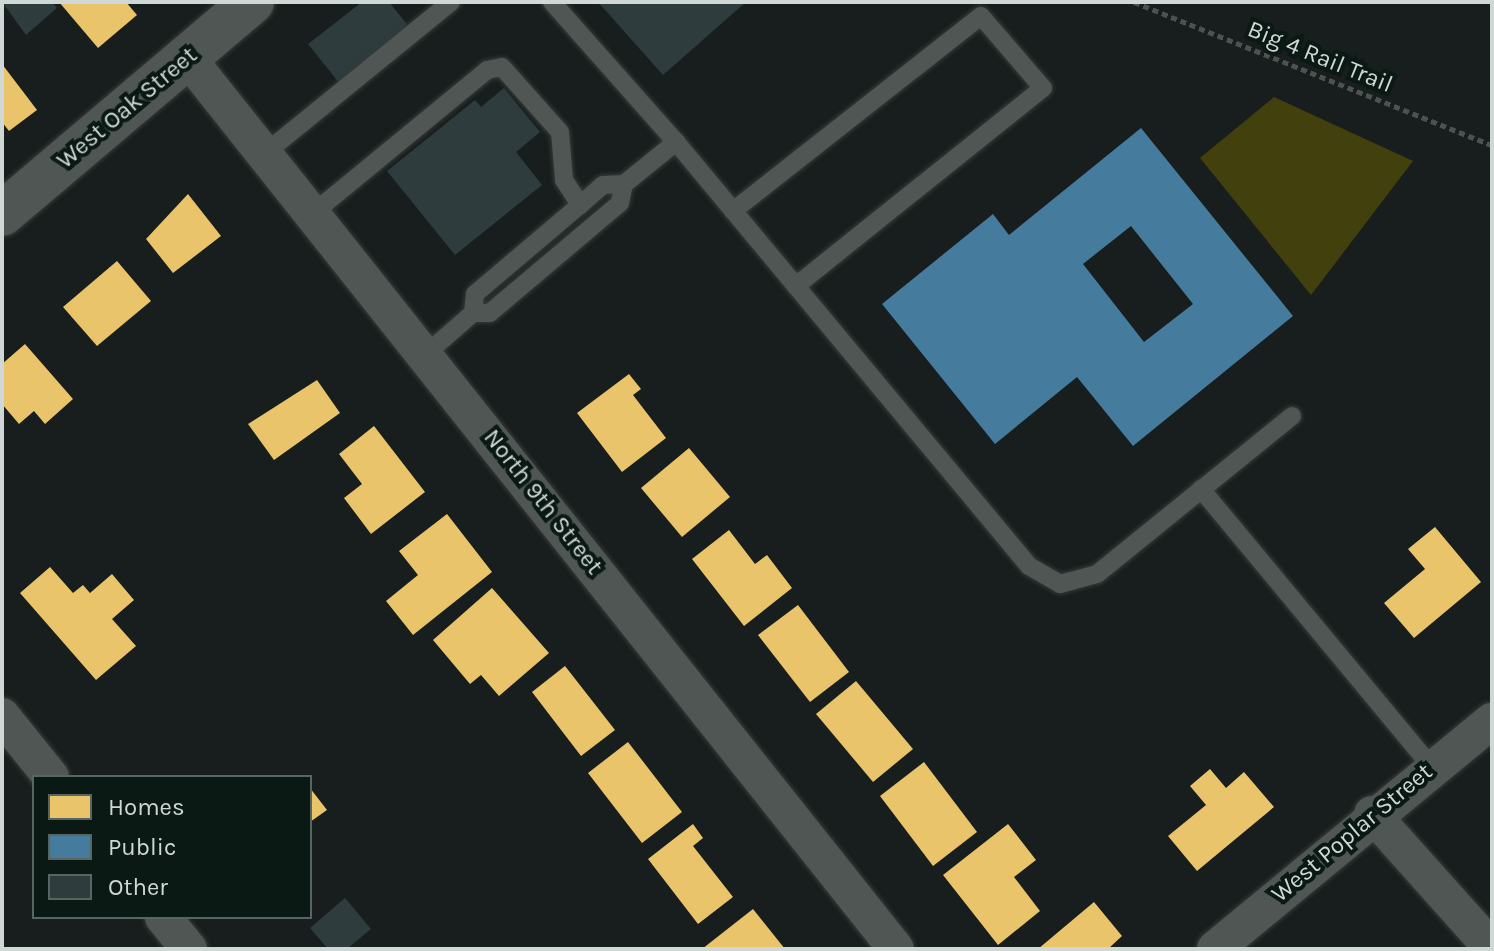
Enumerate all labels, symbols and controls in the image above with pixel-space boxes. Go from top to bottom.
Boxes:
street label: Big 4 Rail Trail [1243,15,1397,99]
street label: West Oak Street [51,41,203,175]
street label: North 9th Street [477,424,609,580]
street label: West Poplar Street [1266,757,1438,909]
legend [32,775,312,919]
text: Homes [108,793,185,821]
text: Public [108,833,176,861]
text: Other [108,873,168,901]

